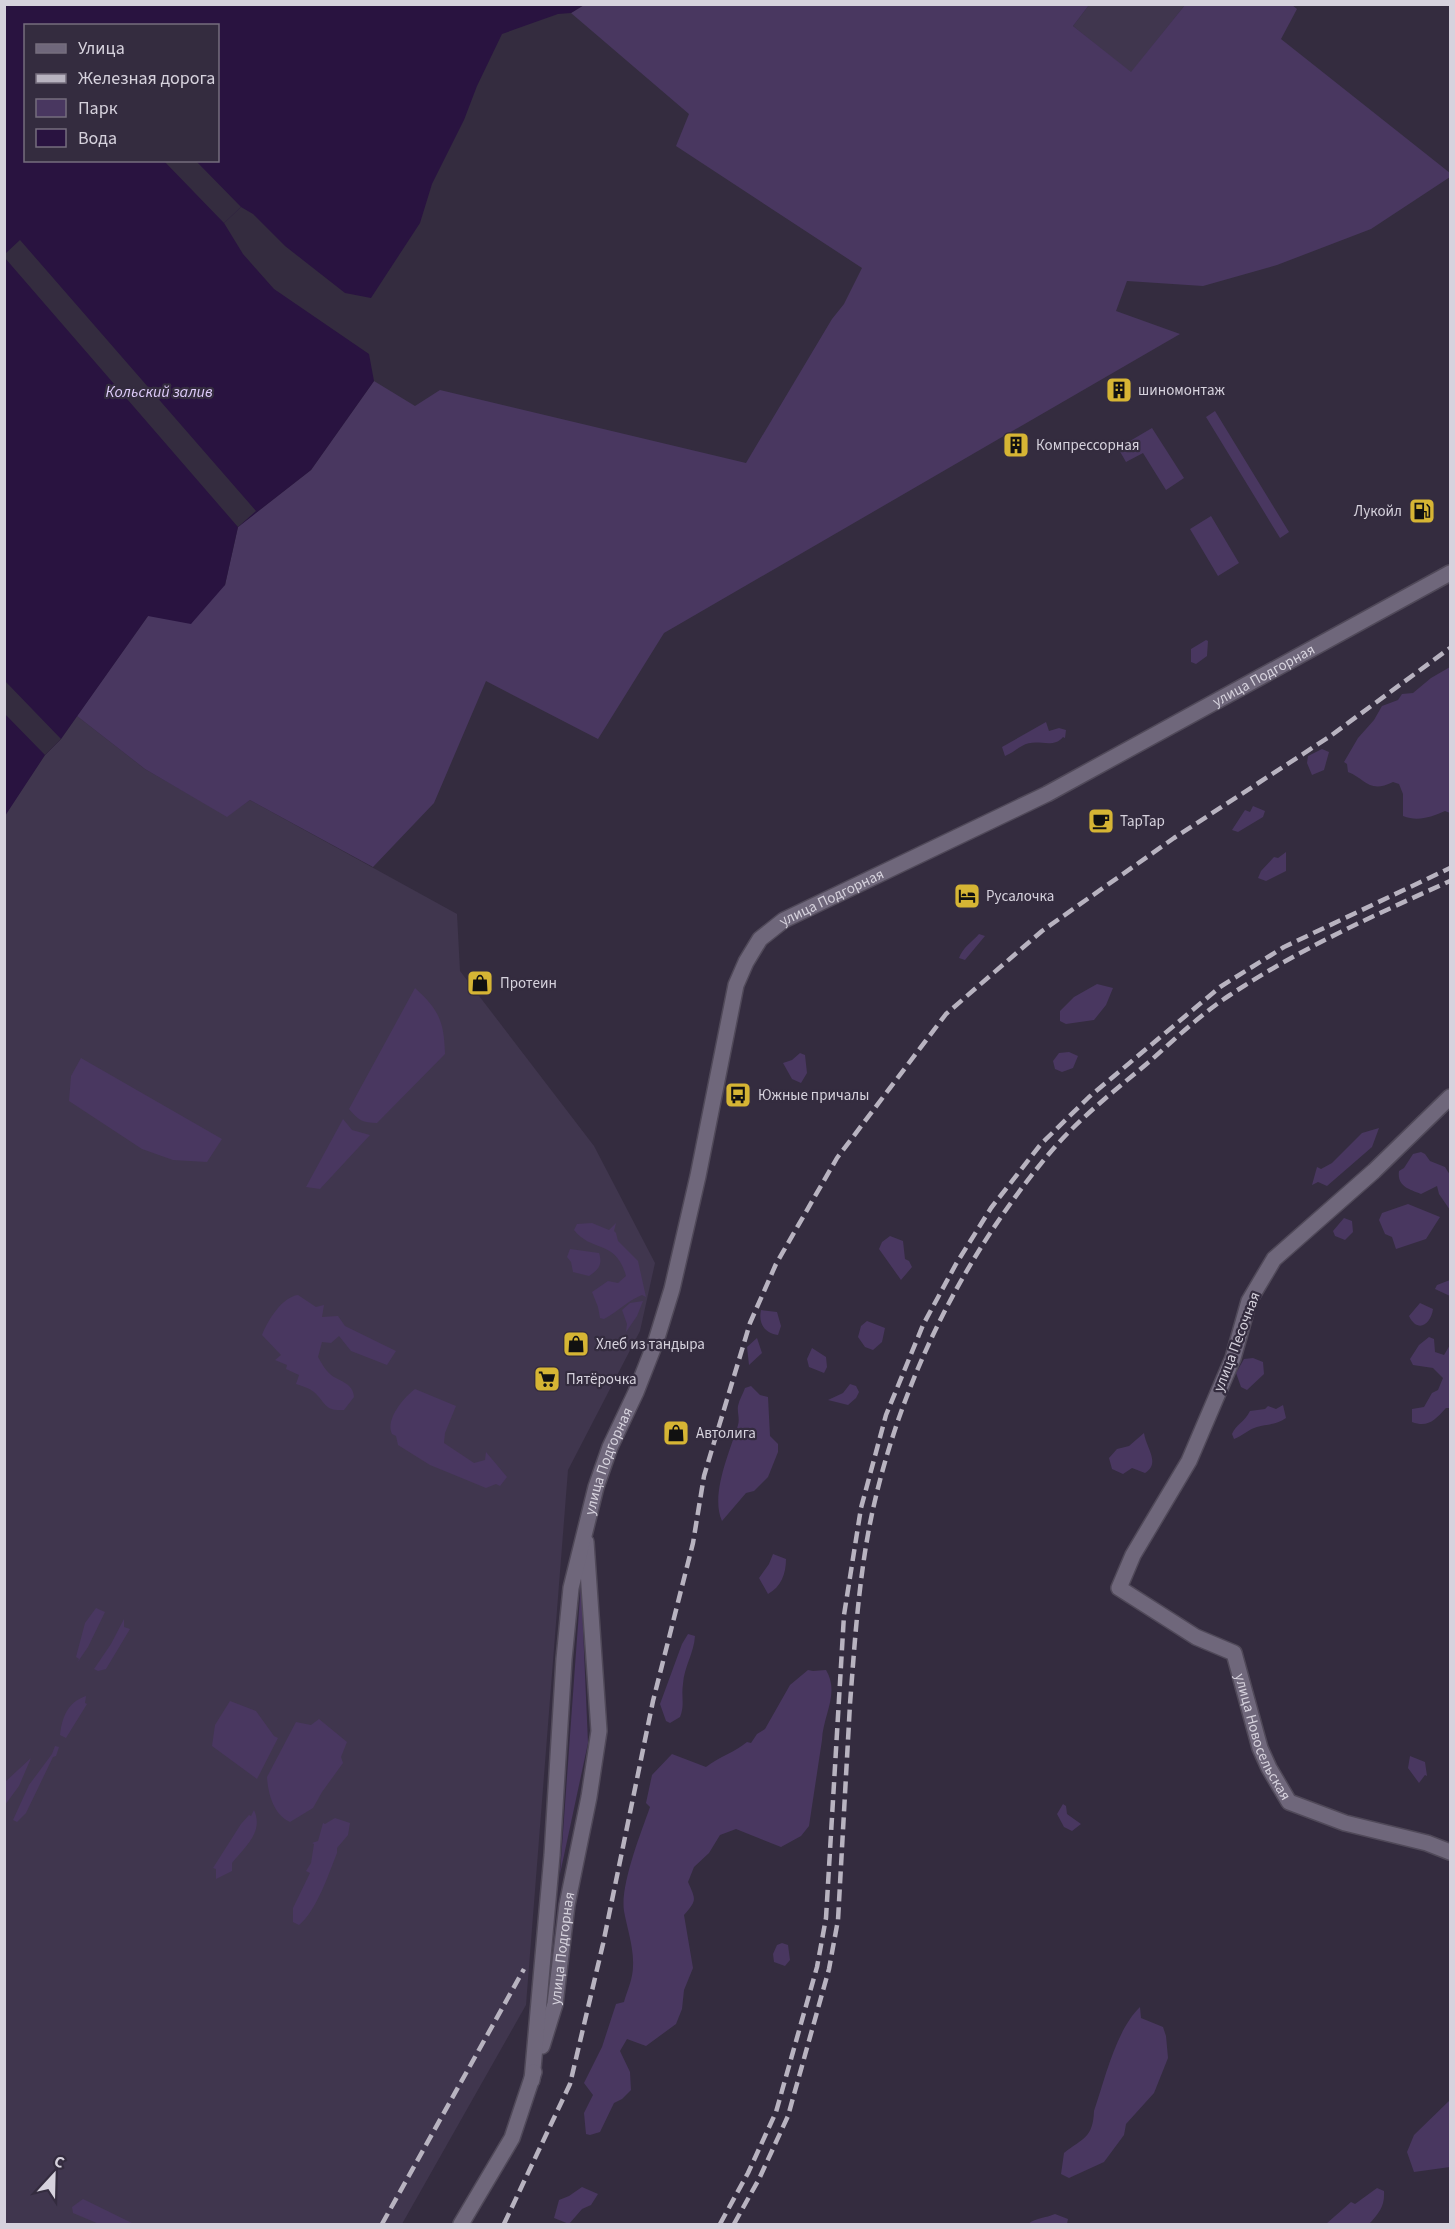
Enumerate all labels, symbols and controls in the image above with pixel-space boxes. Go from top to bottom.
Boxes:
legend [24,24,219,162]
text: Улица [78,36,125,61]
text: Железная дорога [78,66,215,91]
text: Парк [78,96,118,121]
text: Вода [78,126,117,151]
building icon: шиномонтаж [1104,375,1134,405]
place label: шиномонтаж [1138,380,1225,401]
water label: Кольский залив [106,381,213,403]
building icon: Компрессорная [1001,430,1031,460]
place label: Компрессорная [1036,435,1139,456]
fuel station icon: Лукойл [1407,496,1437,526]
place label: Лукойл [1354,501,1402,522]
street label: улица Подгорная [1209,639,1319,712]
cafe icon: ТарТар [1086,806,1116,836]
place label: ТарТар [1120,811,1165,832]
street label: улица Подгорная [774,863,887,931]
hotel icon: Русалочка [952,881,982,911]
place label: Русалочка [986,886,1054,907]
shop icon: Протеин [465,968,495,998]
place label: Протеин [500,973,557,994]
bus stop icon: Южные причалы [723,1080,753,1110]
place label: Южные причалы [758,1085,869,1106]
street label: улица Песочная [1208,1289,1266,1395]
shop icon: Хлеб из тандыра [561,1329,591,1359]
place label: Хлеб из тандыра [596,1334,705,1355]
supermarket icon: Пятёрочка [532,1364,562,1394]
place label: Пятёрочка [566,1369,637,1390]
street label: улица Подгорная [579,1404,638,1517]
shop icon: Автолига [661,1418,691,1448]
place label: Автолига [696,1423,756,1444]
street label: улица Новосельская [1230,1671,1296,1804]
street label: улица Подгорная [544,1890,580,2006]
north arrow [24,2145,84,2205]
text: С [51,2150,68,2174]

